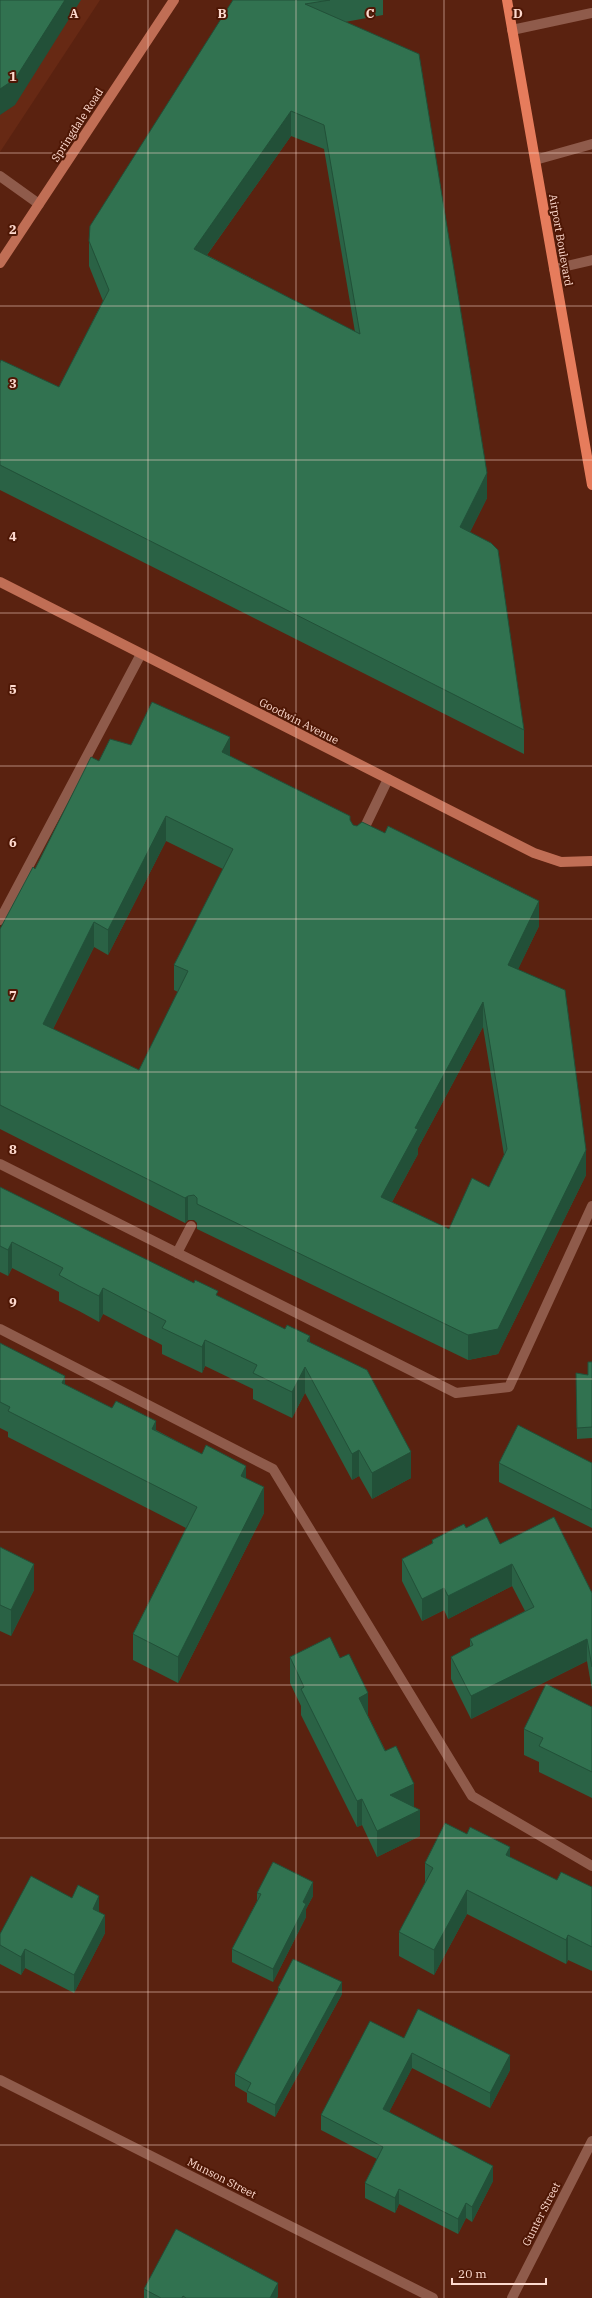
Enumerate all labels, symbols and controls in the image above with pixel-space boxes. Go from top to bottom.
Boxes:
text: A [69,5,79,22]
text: B [217,5,227,22]
text: C [366,5,375,22]
text: D [513,5,523,22]
text: 1 [9,68,17,85]
street label: Springdale Road [48,85,106,165]
street label: Airport Boulevard [546,193,576,287]
text: 2 [9,221,17,238]
text: 3 [9,375,17,392]
text: 4 [9,528,17,545]
text: 5 [9,681,17,698]
street label: Goodwin Avenue [257,695,341,747]
text: 6 [9,834,17,851]
text: 7 [9,987,17,1004]
text: 8 [9,1141,17,1158]
text: 9 [9,1294,17,1311]
street label: Munson Street [185,2155,259,2201]
street label: Gunter Street [519,2180,563,2248]
scale bar [452,2260,546,2286]
text: 20 m [458,2266,487,2281]

